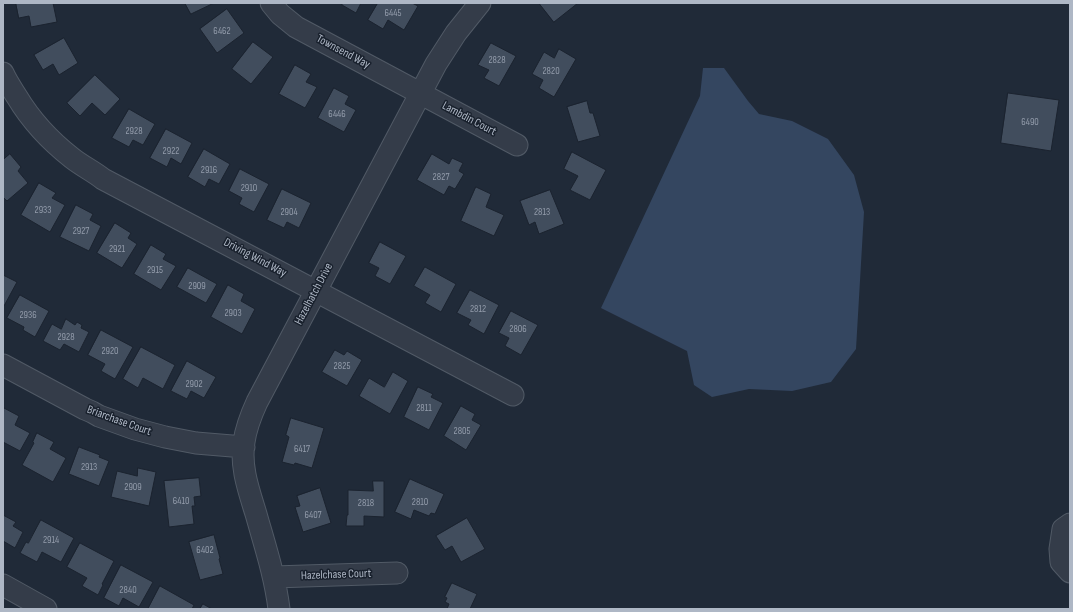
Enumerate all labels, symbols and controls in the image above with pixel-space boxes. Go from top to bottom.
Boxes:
house number: 6445 [385,7,401,19]
house number: 6462 [213,25,231,37]
street label: Townsend Way [314,32,372,72]
house number: 2828 [488,54,506,66]
house number: 2820 [542,65,560,77]
street label: Lambdin Court [440,99,498,139]
house number: 6446 [328,108,346,120]
house number: 6490 [1021,116,1039,128]
house number: 2928 [125,125,143,137]
house number: 2922 [163,145,179,157]
house number: 2916 [201,164,217,176]
house number: 2827 [433,171,449,183]
house number: 2910 [241,182,257,194]
house number: 2933 [35,204,51,216]
house number: 2904 [280,206,298,218]
house number: 2813 [534,206,550,218]
house number: 2927 [73,225,89,237]
street label: Driving Wind Way [221,235,289,281]
house number: 2921 [109,243,125,255]
street label: Hazelhatch Drive [292,261,336,327]
house number: 2915 [147,264,163,276]
house number: 2909 [188,280,206,292]
house number: 2812 [470,303,486,315]
house number: 2903 [224,307,242,319]
house number: 2936 [19,309,37,321]
house number: 2806 [509,323,527,335]
house number: 2928 [57,331,75,343]
house number: 2920 [101,345,119,357]
house number: 2825 [334,360,350,372]
house number: 2902 [185,378,203,390]
house number: 2811 [416,402,432,414]
street label: Briarchase Court [85,403,153,439]
house number: 2805 [454,425,470,437]
house number: 6417 [294,443,310,455]
house number: 2913 [81,461,97,473]
house number: 2909 [124,481,142,493]
house number: 6410 [173,495,189,507]
house number: 2810 [412,496,428,508]
house number: 2818 [358,497,374,509]
house number: 6407 [304,509,322,521]
house number: 2914 [43,534,59,546]
house number: 6402 [196,544,214,556]
street label: Hazelchase Court [301,567,371,583]
house number: 2840 [119,584,137,596]

